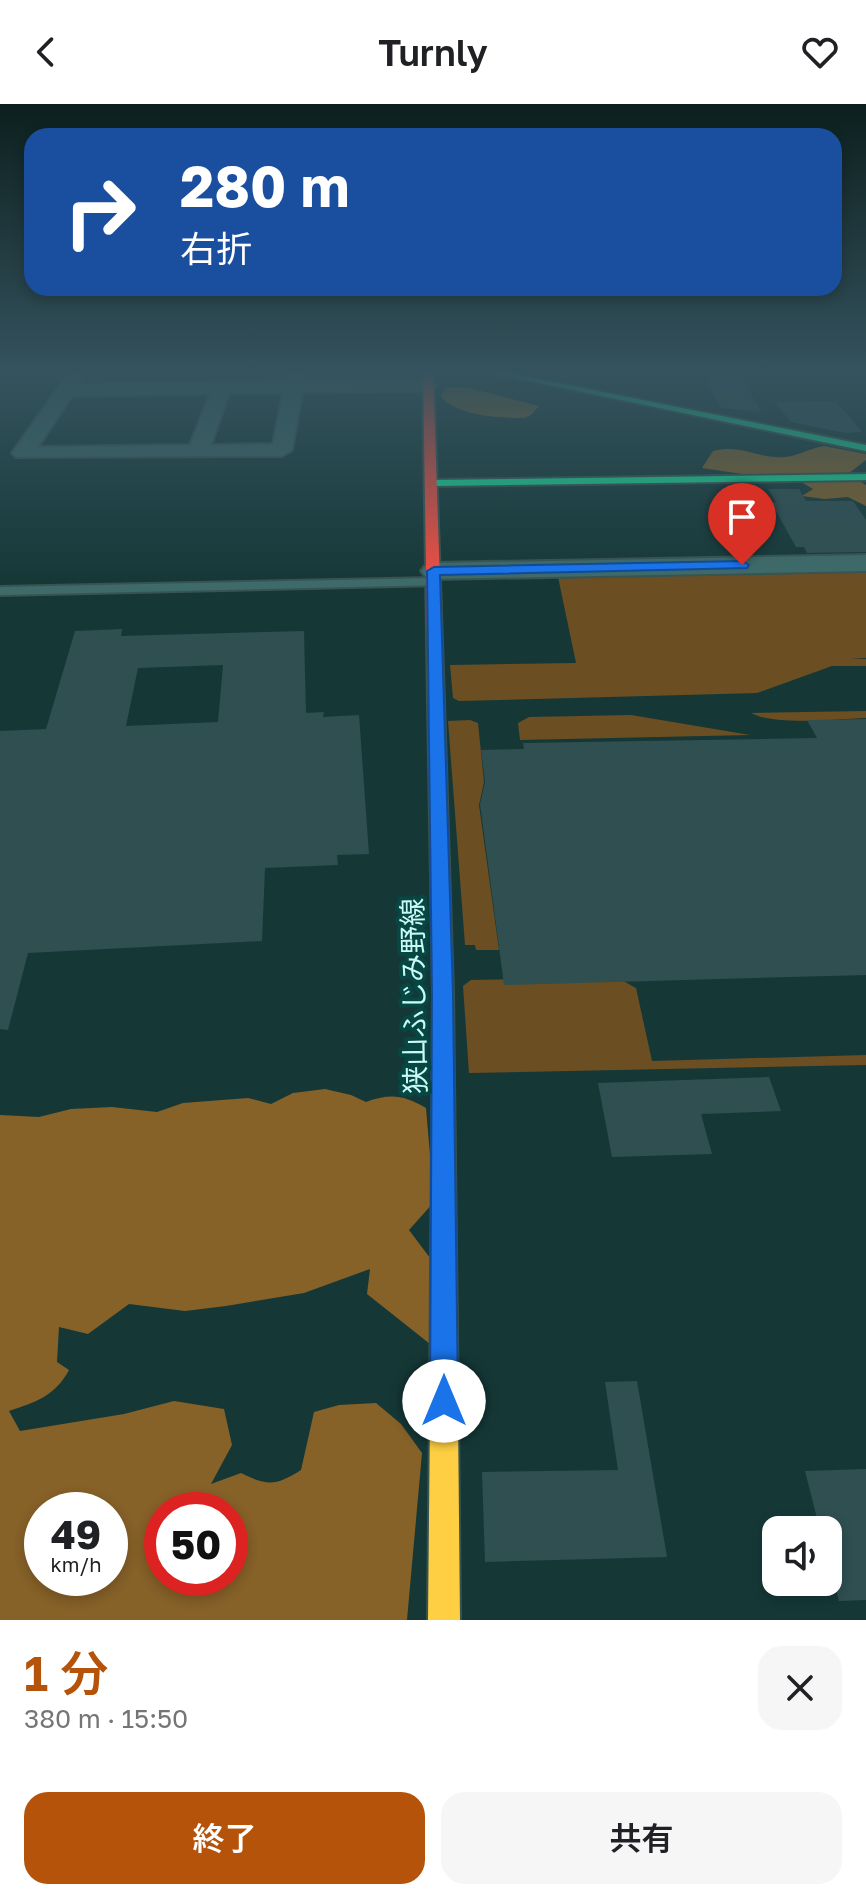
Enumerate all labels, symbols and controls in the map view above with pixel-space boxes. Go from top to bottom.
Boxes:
icon: back [24,30,68,74]
icon: heart [798,30,842,74]
text: Turnly [378,31,488,74]
text: 280 m [180,152,349,219]
icon: right [48,160,152,264]
text: 右折 [180,227,252,270]
pin [708,483,776,565]
icon: arrive [720,495,764,539]
street label: 狭山ふじみ野線 [395,898,432,1094]
position arrow [402,1359,486,1443]
speed limit sign: 50 [144,1492,248,1596]
text: 49 [51,1510,101,1558]
map controls [762,1516,842,1596]
button: sound [762,1516,842,1596]
text: km/h [51,1552,101,1576]
text: 1 分 [24,1644,108,1702]
button: close [758,1646,842,1730]
text: 380 m · 15:50 [24,1703,188,1734]
button: 終了 [24,1792,425,1884]
button: 共有 [441,1792,842,1884]

